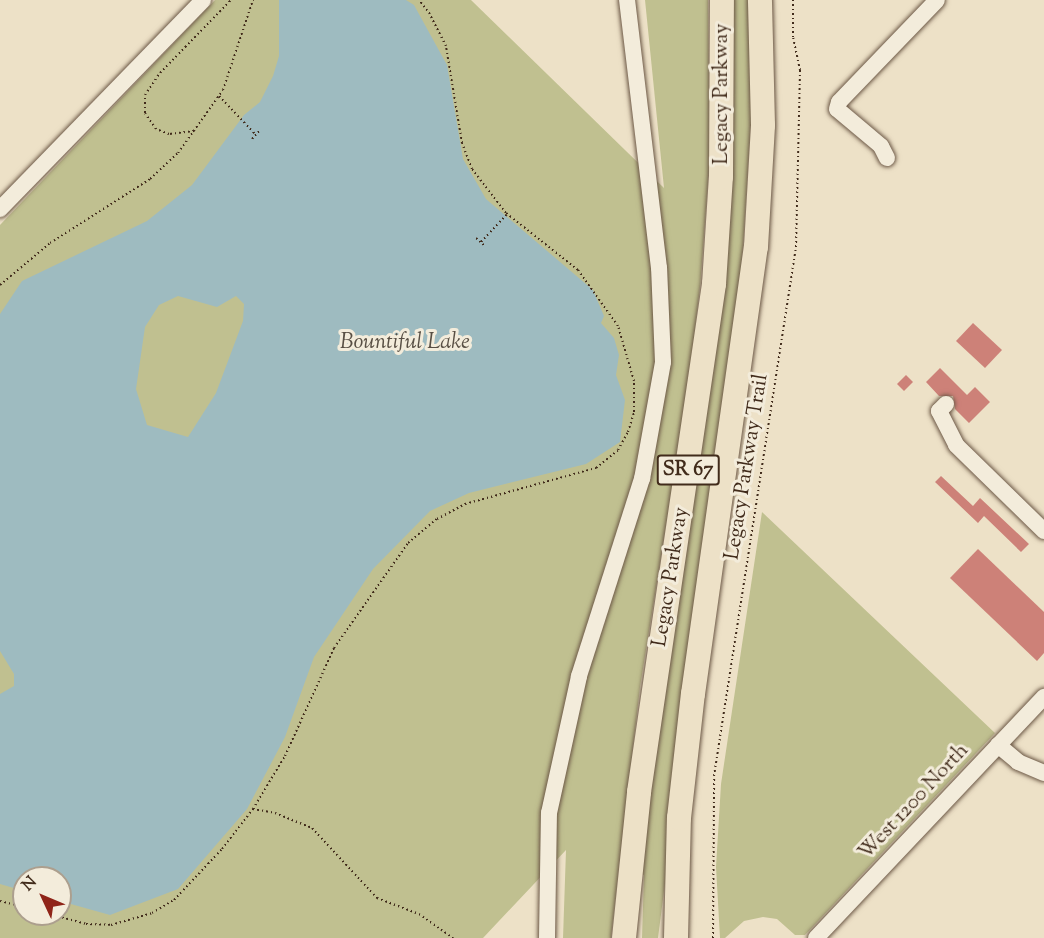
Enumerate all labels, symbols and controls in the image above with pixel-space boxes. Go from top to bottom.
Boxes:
street label: Legacy Parkway [709,23,735,165]
water label: Bountiful Lake [340,331,470,357]
street label: Legacy Parkway Trail [720,372,774,562]
road number: SR 67 [656,453,720,487]
street label: Legacy Parkway [648,505,694,649]
street label: West 1200 North [854,739,974,865]
north arrow [12,866,72,926]
text: N [17,872,43,897]

